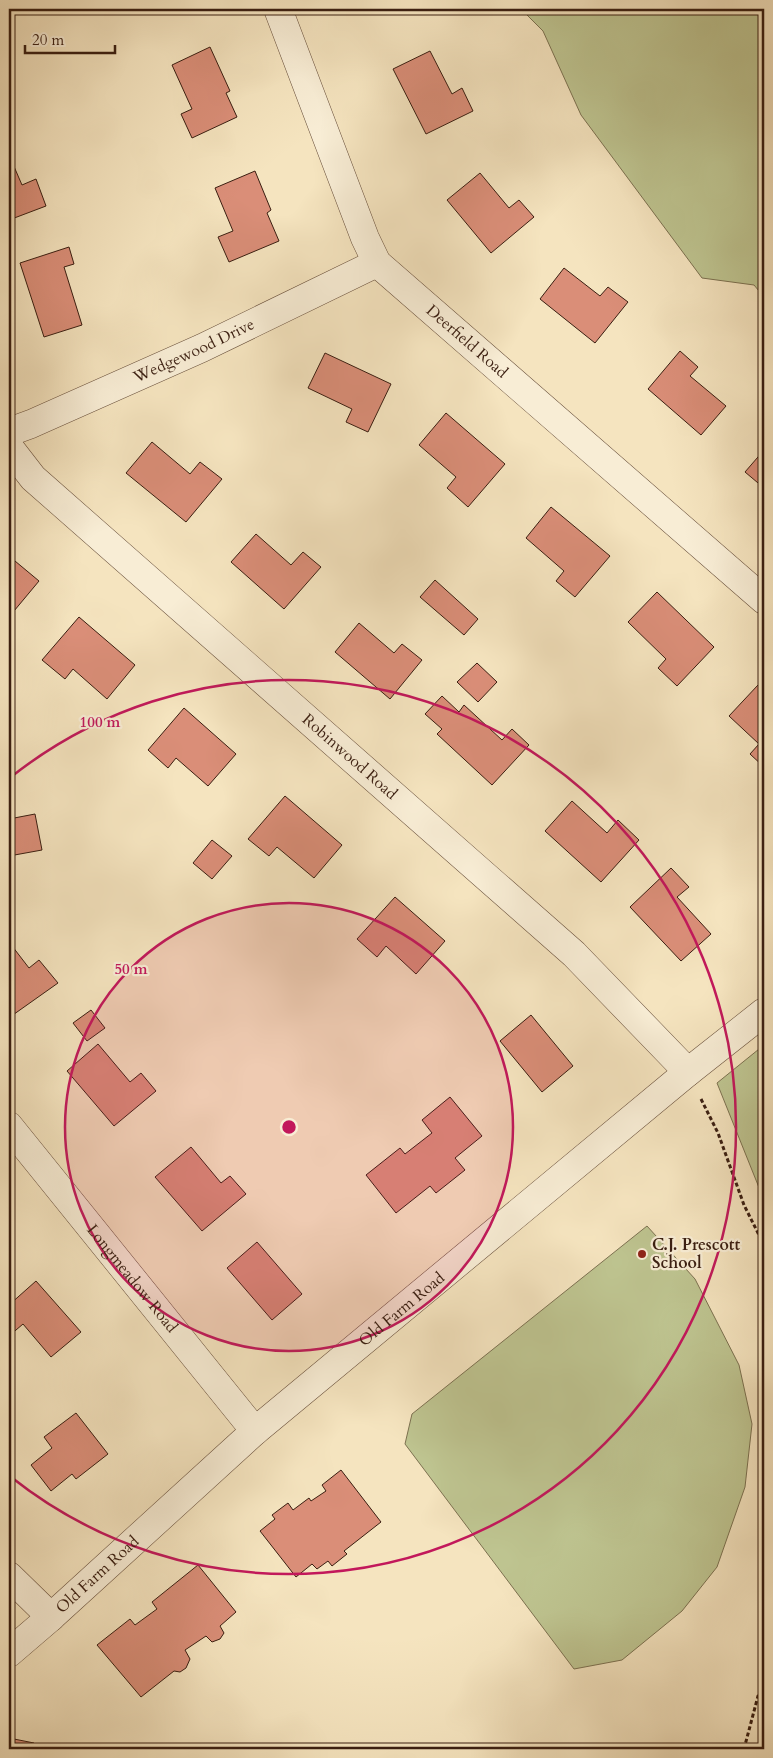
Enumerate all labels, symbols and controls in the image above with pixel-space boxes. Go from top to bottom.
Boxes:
scale bar [25,22,115,54]
text: 20 m [32,30,64,50]
street label: Deerfield Road [421,300,513,383]
street label: Wedgewood Drive [129,313,258,389]
street label: Robinwood Road [297,709,402,805]
text: 100 m [80,712,121,732]
text: 50 m [114,959,148,979]
centre of rings [280,1118,298,1136]
street label: Longmeadow Road [82,1220,183,1338]
place label: C.J. Prescott School [652,1234,741,1274]
marker: C.J. Prescott School [636,1248,648,1260]
street label: Old Farm Road [354,1267,450,1352]
street label: Old Farm Road [51,1531,144,1618]

